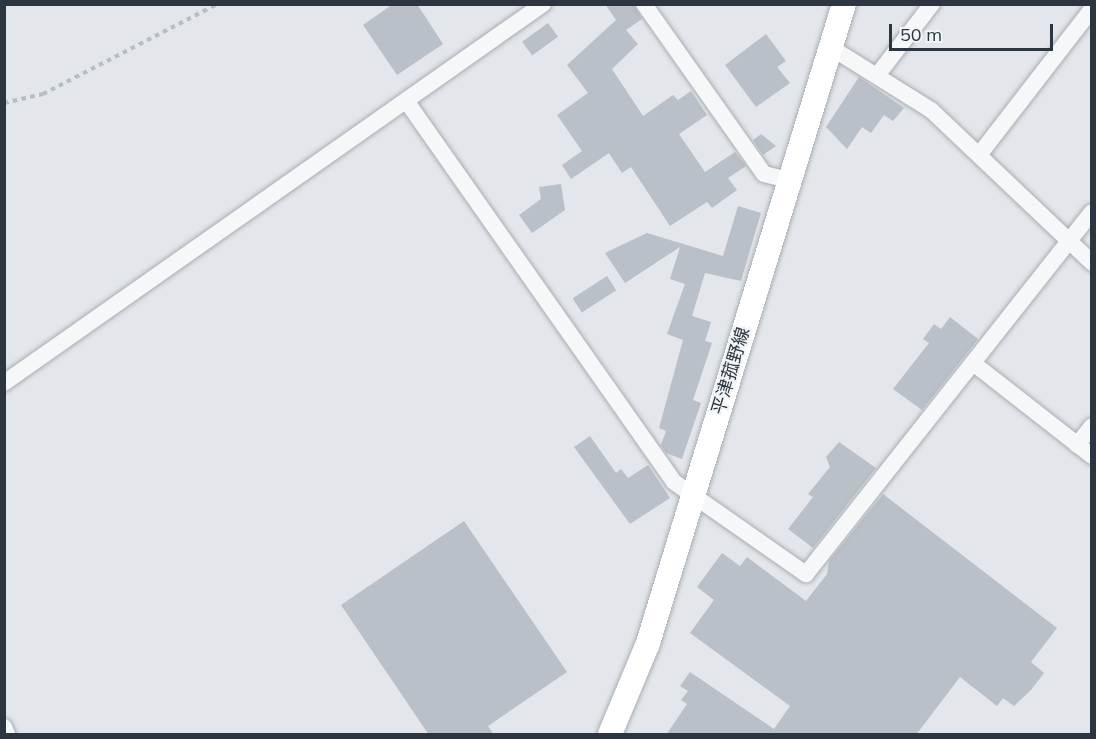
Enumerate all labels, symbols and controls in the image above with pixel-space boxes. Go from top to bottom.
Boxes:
scale bar [892,12,1056,50]
text: 50 m [900,23,942,46]
street label: 平津菰野線 [708,325,754,417]

